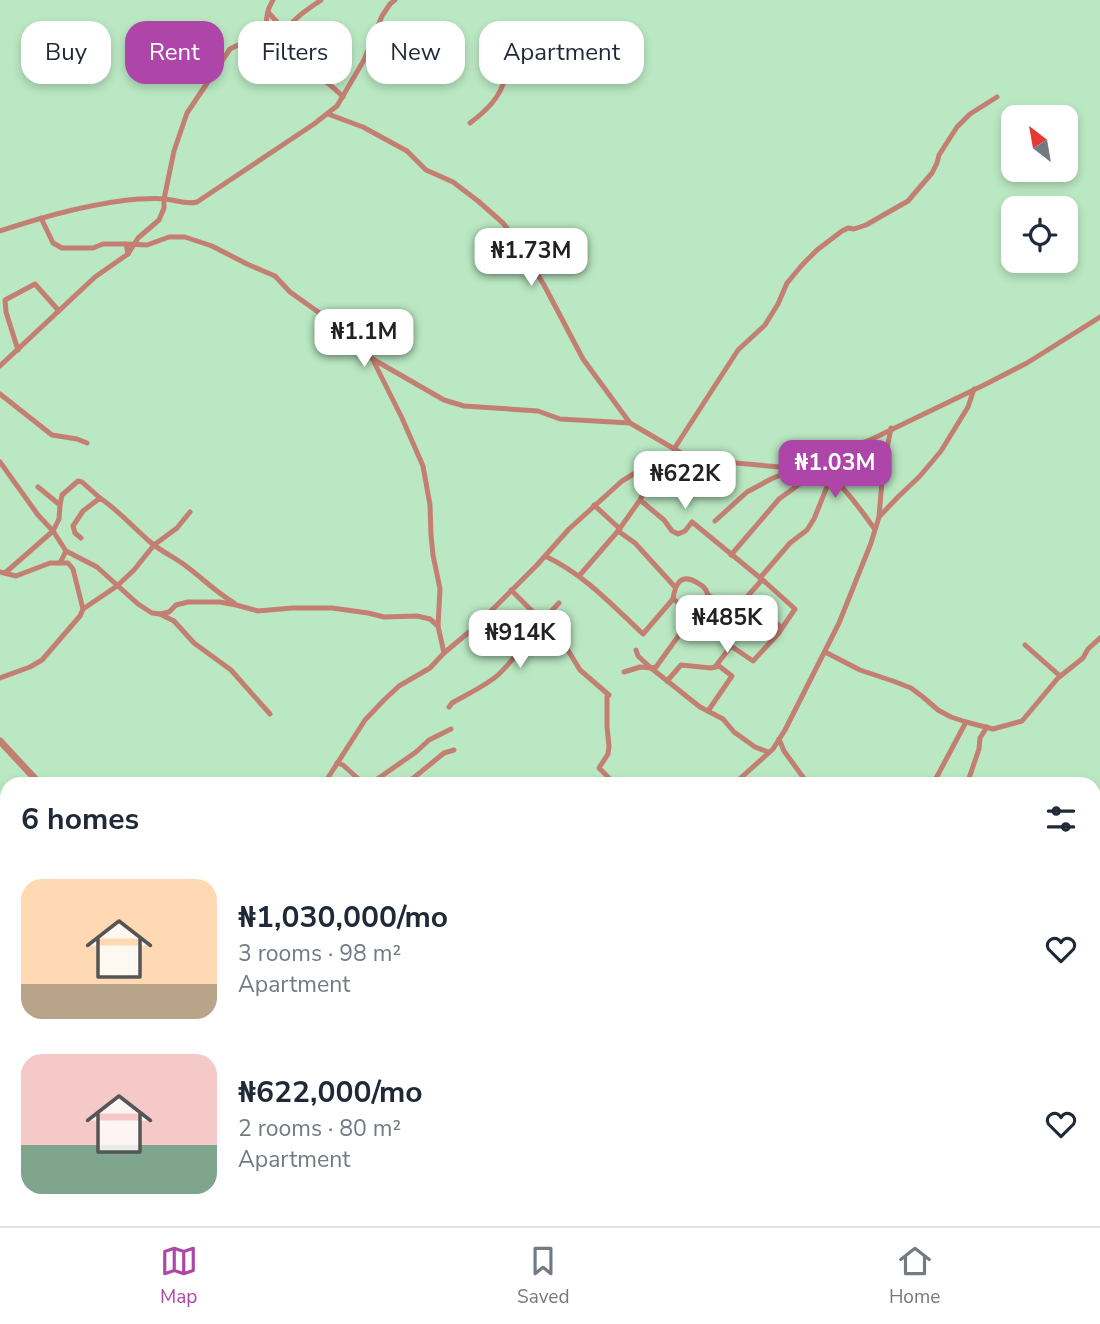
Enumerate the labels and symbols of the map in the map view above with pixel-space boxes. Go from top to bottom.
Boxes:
north arrow [1001,105,1078,182]
pin: ₦1.73M [474,229,588,288]
pin: ₦1.1M [315,310,413,369]
pin: ₦1.03M [778,440,892,500]
pin: ₦622K [636,452,734,511]
pin: ₦485K [678,596,776,655]
pin: ₦914K [471,610,569,670]

